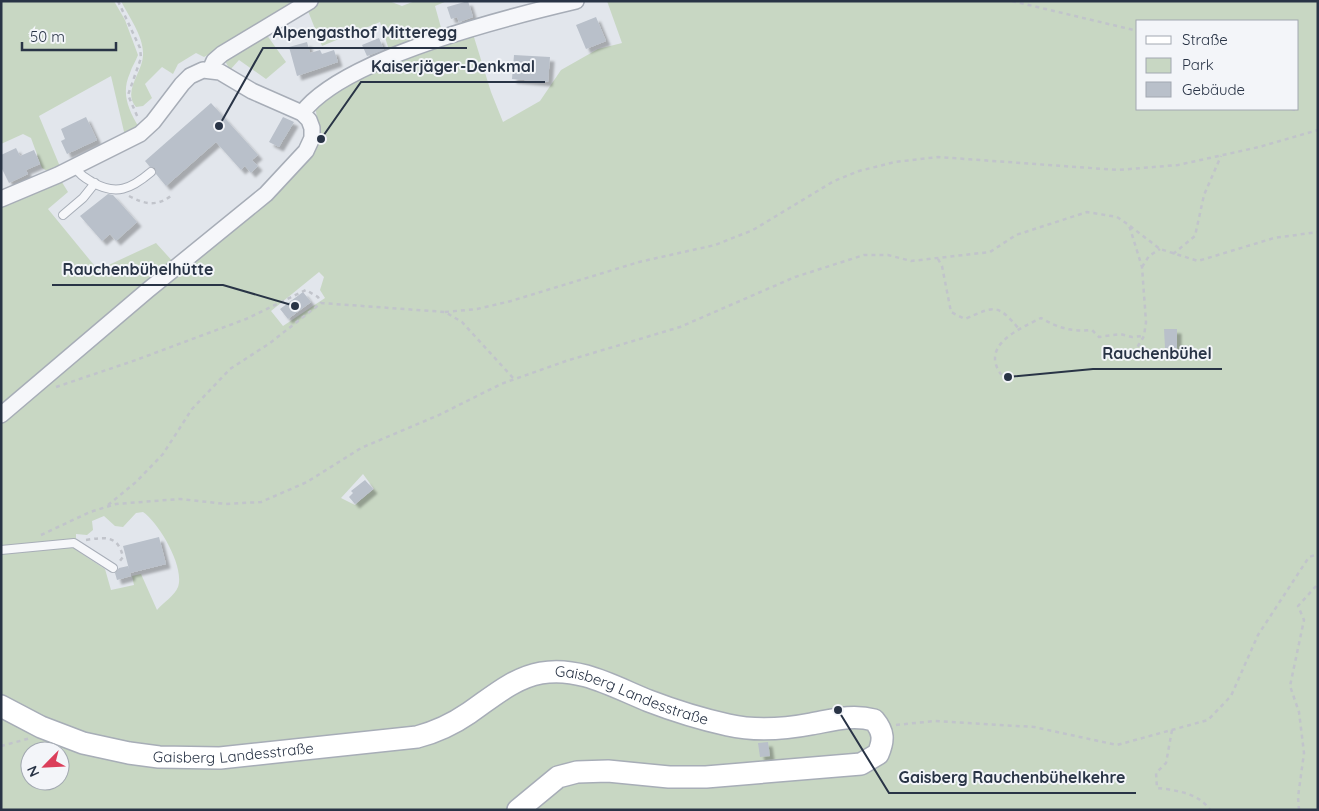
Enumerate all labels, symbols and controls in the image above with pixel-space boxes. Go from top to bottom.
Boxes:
callout: Alpengasthof Mitteregg [263,17,467,48]
scale bar [22,20,116,52]
legend [1136,20,1299,110]
text: Alpengasthof Mitteregg [273,22,457,42]
text: 50 m [30,27,65,46]
text: Straße [1182,30,1228,49]
callout: Kaiserjäger-Denkmal [361,51,545,82]
text: Park [1182,55,1214,74]
text: Kaiserjäger-Denkmal [371,56,535,76]
text: Gebäude [1182,80,1245,99]
callout: Rauchenbühelhütte [52,254,223,285]
text: Rauchenbühelhütte [63,259,213,279]
callout: Rauchenbühel [1093,338,1222,369]
text: Rauchenbühel [1102,343,1212,363]
street label: Gaisberg Landesstraße [555,661,711,729]
street label: Gaisberg Landesstraße [152,738,315,767]
north arrow [20,741,70,791]
callout: Gaisberg Rauchenbühelkehre [889,762,1136,793]
text: N [23,763,43,780]
text: Gaisberg Rauchenbühelkehre [899,767,1125,787]

